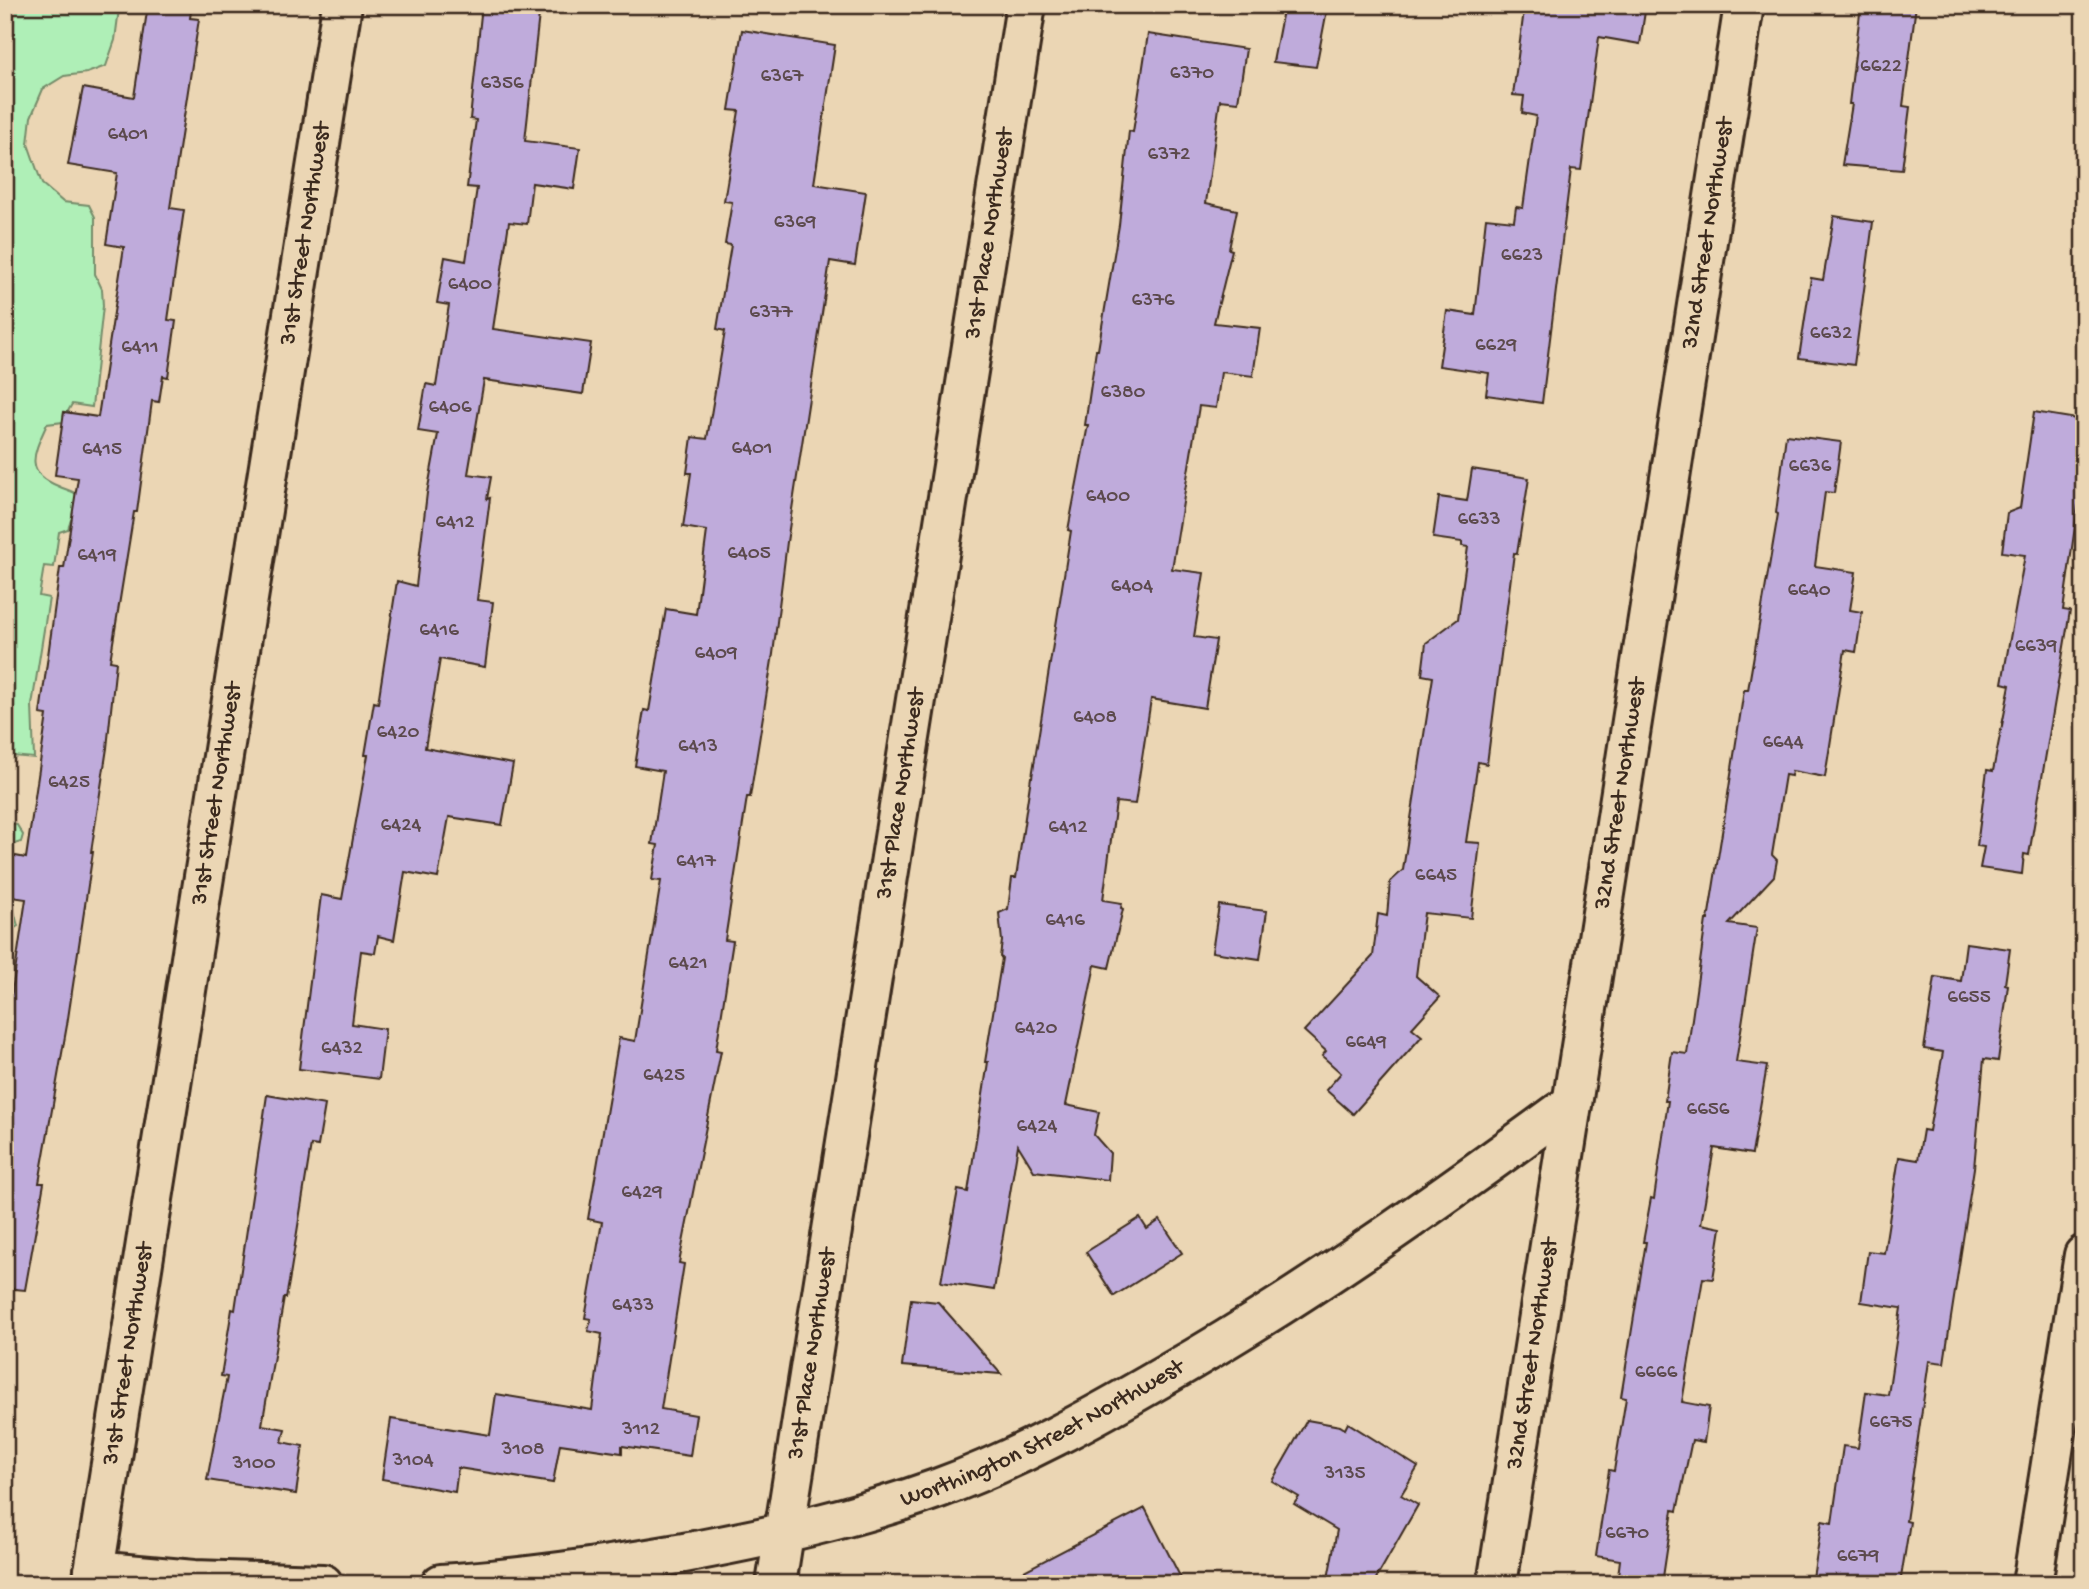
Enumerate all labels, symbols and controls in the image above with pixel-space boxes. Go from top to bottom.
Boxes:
house number: 6622 [1860,55,1902,80]
house number: 6370 [1170,62,1214,87]
house number: 6367 [760,65,805,90]
house number: 6356 [480,72,524,97]
street label: 32nd Street Northwest [1676,113,1741,352]
street label: 31st Street Northwest [274,118,338,348]
house number: 6401 [108,123,149,148]
street label: 31st Place Northwest [959,124,1021,343]
house number: 6372 [1148,143,1190,168]
house number: 6369 [774,211,817,236]
house number: 6623 [1501,244,1543,269]
house number: 6400 [448,273,492,298]
house number: 6376 [1131,289,1175,314]
house number: 6377 [749,301,794,326]
house number: 6632 [1810,322,1852,347]
house number: 6629 [1475,334,1518,359]
house number: 6411 [121,336,159,361]
house number: 6380 [1101,381,1146,406]
house number: 6406 [428,396,472,421]
house number: 6401 [732,437,773,462]
house number: 6415 [82,438,122,463]
house number: 6636 [1789,455,1832,480]
house number: 6400 [1086,485,1130,510]
house number: 6633 [1457,508,1501,533]
house number: 6412 [435,511,475,536]
house number: 6405 [727,542,771,567]
house number: 6419 [77,544,117,569]
house number: 6404 [1111,575,1153,600]
house number: 6640 [1787,579,1831,604]
house number: 6416 [419,619,459,644]
house number: 6639 [2015,635,2058,660]
house number: 6409 [694,642,738,667]
street label: 32nd Street Northwest [1588,674,1653,912]
street label: 31st Street Northwest [185,678,249,908]
street label: 31st Place Northwest [870,684,932,903]
house number: 6408 [1073,706,1117,731]
house number: 6420 [377,721,419,746]
house number: 6644 [1762,731,1804,756]
house number: 6413 [678,735,718,760]
house number: 6425 [48,771,90,796]
house number: 6424 [381,814,421,839]
house number: 6412 [1048,816,1088,841]
house number: 6417 [676,850,717,875]
house number: 6645 [1415,864,1457,889]
house number: 6416 [1045,909,1085,934]
house number: 6421 [668,952,708,977]
house number: 6655 [1947,986,1991,1011]
house number: 6420 [1015,1017,1057,1042]
house number: 6649 [1345,1031,1387,1056]
house number: 6432 [321,1037,363,1062]
house number: 6425 [643,1064,685,1089]
house number: 6656 [1687,1098,1730,1123]
house number: 6424 [1017,1115,1057,1140]
house number: 6429 [621,1181,663,1206]
street label: 32nd Street Northwest [1500,1234,1566,1473]
street label: 31st Street Northwest [96,1238,161,1468]
street label: 31st Place Northwest [781,1244,844,1463]
house number: 6433 [612,1294,654,1319]
street label: Worthington Street Northwest [897,1352,1191,1515]
house number: 6666 [1635,1361,1678,1386]
house number: 6675 [1869,1411,1913,1436]
house number: 3112 [621,1418,660,1443]
house number: 3108 [501,1438,544,1463]
house number: 3104 [391,1449,434,1474]
house number: 3100 [231,1452,276,1477]
house number: 3135 [1323,1462,1366,1487]
house number: 6670 [1605,1522,1649,1547]
house number: 6679 [1837,1545,1880,1570]

